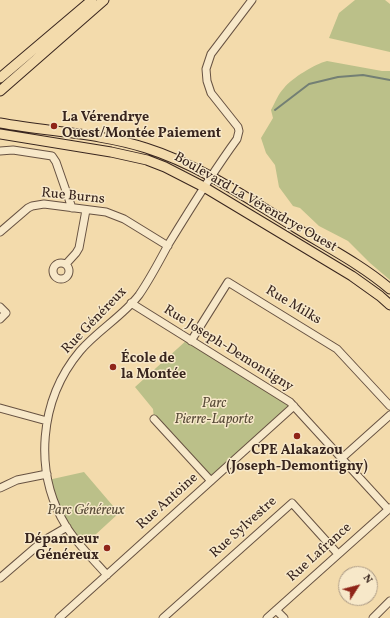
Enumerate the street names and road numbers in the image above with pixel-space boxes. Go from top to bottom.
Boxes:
street label: Boulevard La Vérendrye Ouest [171,149,339,257]
street label: Rue Burns [40,185,106,209]
street label: Rue Milks [262,283,324,329]
street label: Rue Généreux [59,284,131,358]
street label: Rue Joseph-Demontigny [160,302,296,396]
street label: Rue Antoine [134,470,202,534]
street label: Rue Sylvestre [207,494,281,562]
street label: Rue Lafrance [284,520,356,586]

